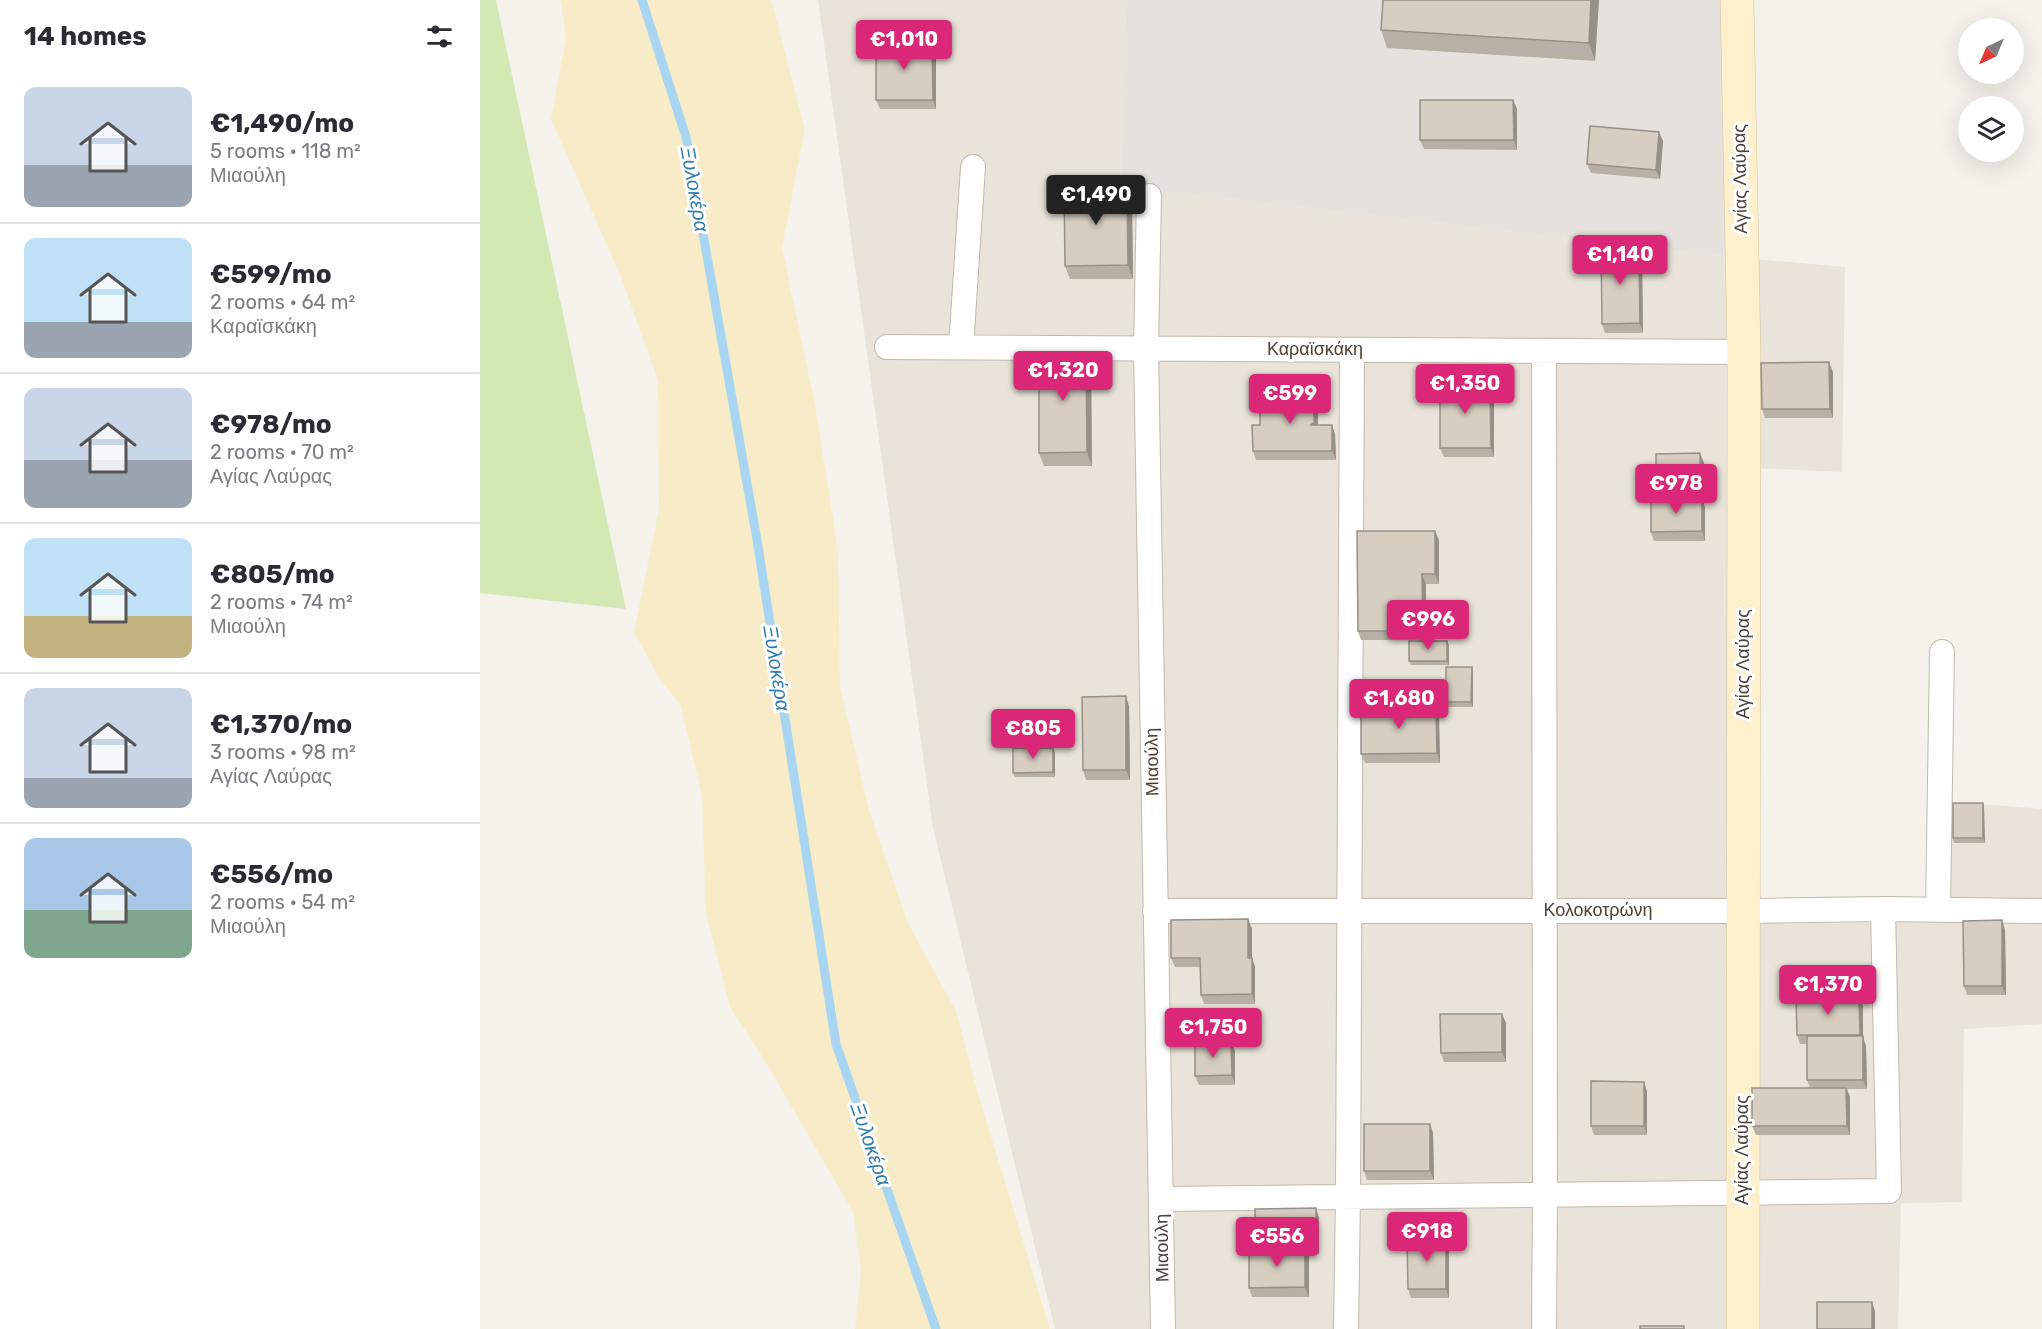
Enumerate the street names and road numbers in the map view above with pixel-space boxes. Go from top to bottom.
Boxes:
street label: Αγίας Λαύρας [1728,124,1752,234]
street label: Καραϊσκάκη [1267,338,1363,360]
street label: Αγίας Λαύρας [1732,609,1754,719]
street label: Μιαούλη [1140,728,1164,796]
street label: Κολοκοτρώνη [1543,899,1653,921]
street label: Αγίας Λαύρας [1731,1095,1753,1205]
street label: Μιαούλη [1150,1214,1174,1282]

